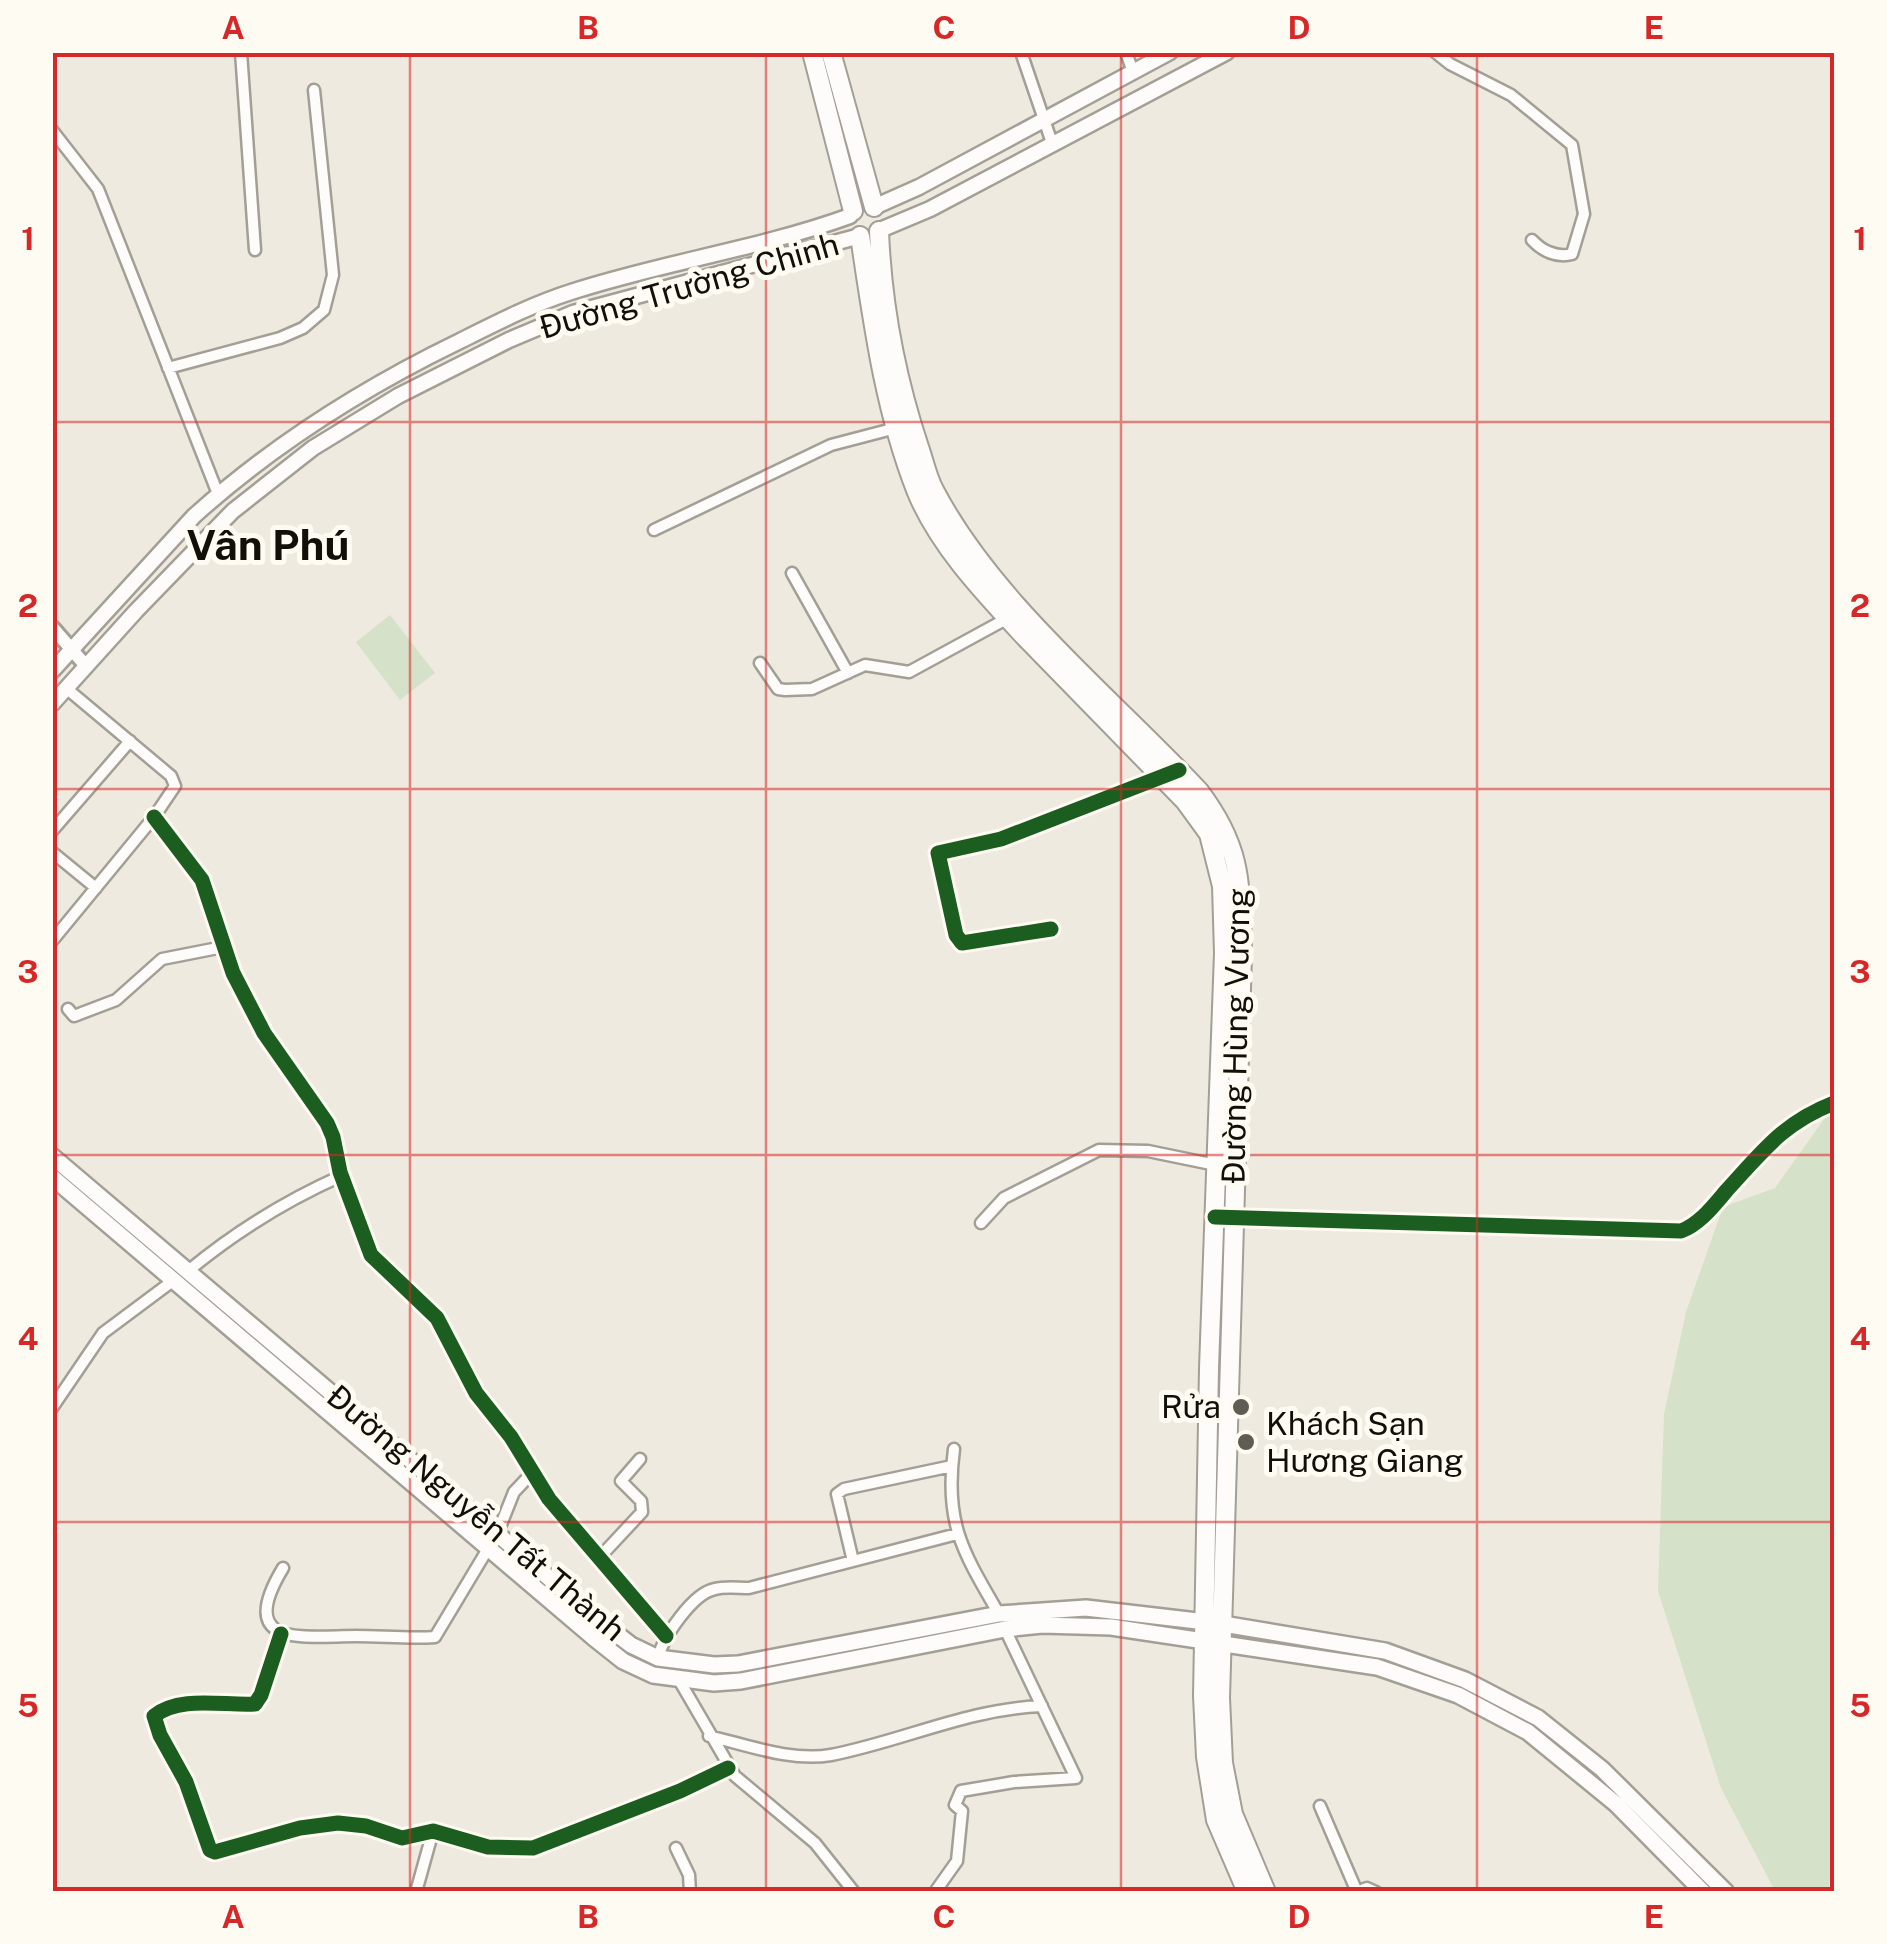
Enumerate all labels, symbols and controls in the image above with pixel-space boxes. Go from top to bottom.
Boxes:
text: A [221,9,245,46]
text: B [577,9,599,46]
text: C [933,9,955,46]
text: D [1287,9,1311,46]
text: E [1644,9,1664,46]
text: 1 [21,220,35,257]
text: 1 [1853,220,1867,257]
street label: Đường Trường Chinh [535,225,843,346]
district label: Vân Phú [187,520,349,569]
text: 2 [18,587,38,624]
text: 2 [1850,587,1870,624]
street label: Đường Hùng Vương [1214,888,1257,1184]
text: 3 [17,953,39,990]
text: 3 [1849,953,1871,990]
text: 4 [18,1320,39,1357]
text: 4 [1850,1320,1871,1357]
street label: Đường Nguyễn Tất Thành [320,1377,633,1648]
place label: Rửa [1161,1388,1221,1425]
marker: Rửa [1230,1396,1252,1418]
place label: Khách Sạn Hương Giang [1266,1405,1464,1479]
marker: Khách Sạn Hương Giang [1235,1431,1257,1453]
text: 5 [17,1687,39,1724]
text: 5 [1849,1687,1871,1724]
text: A [221,1898,245,1935]
text: B [577,1898,599,1935]
text: C [933,1898,955,1935]
text: D [1287,1898,1311,1935]
text: E [1644,1898,1664,1935]

